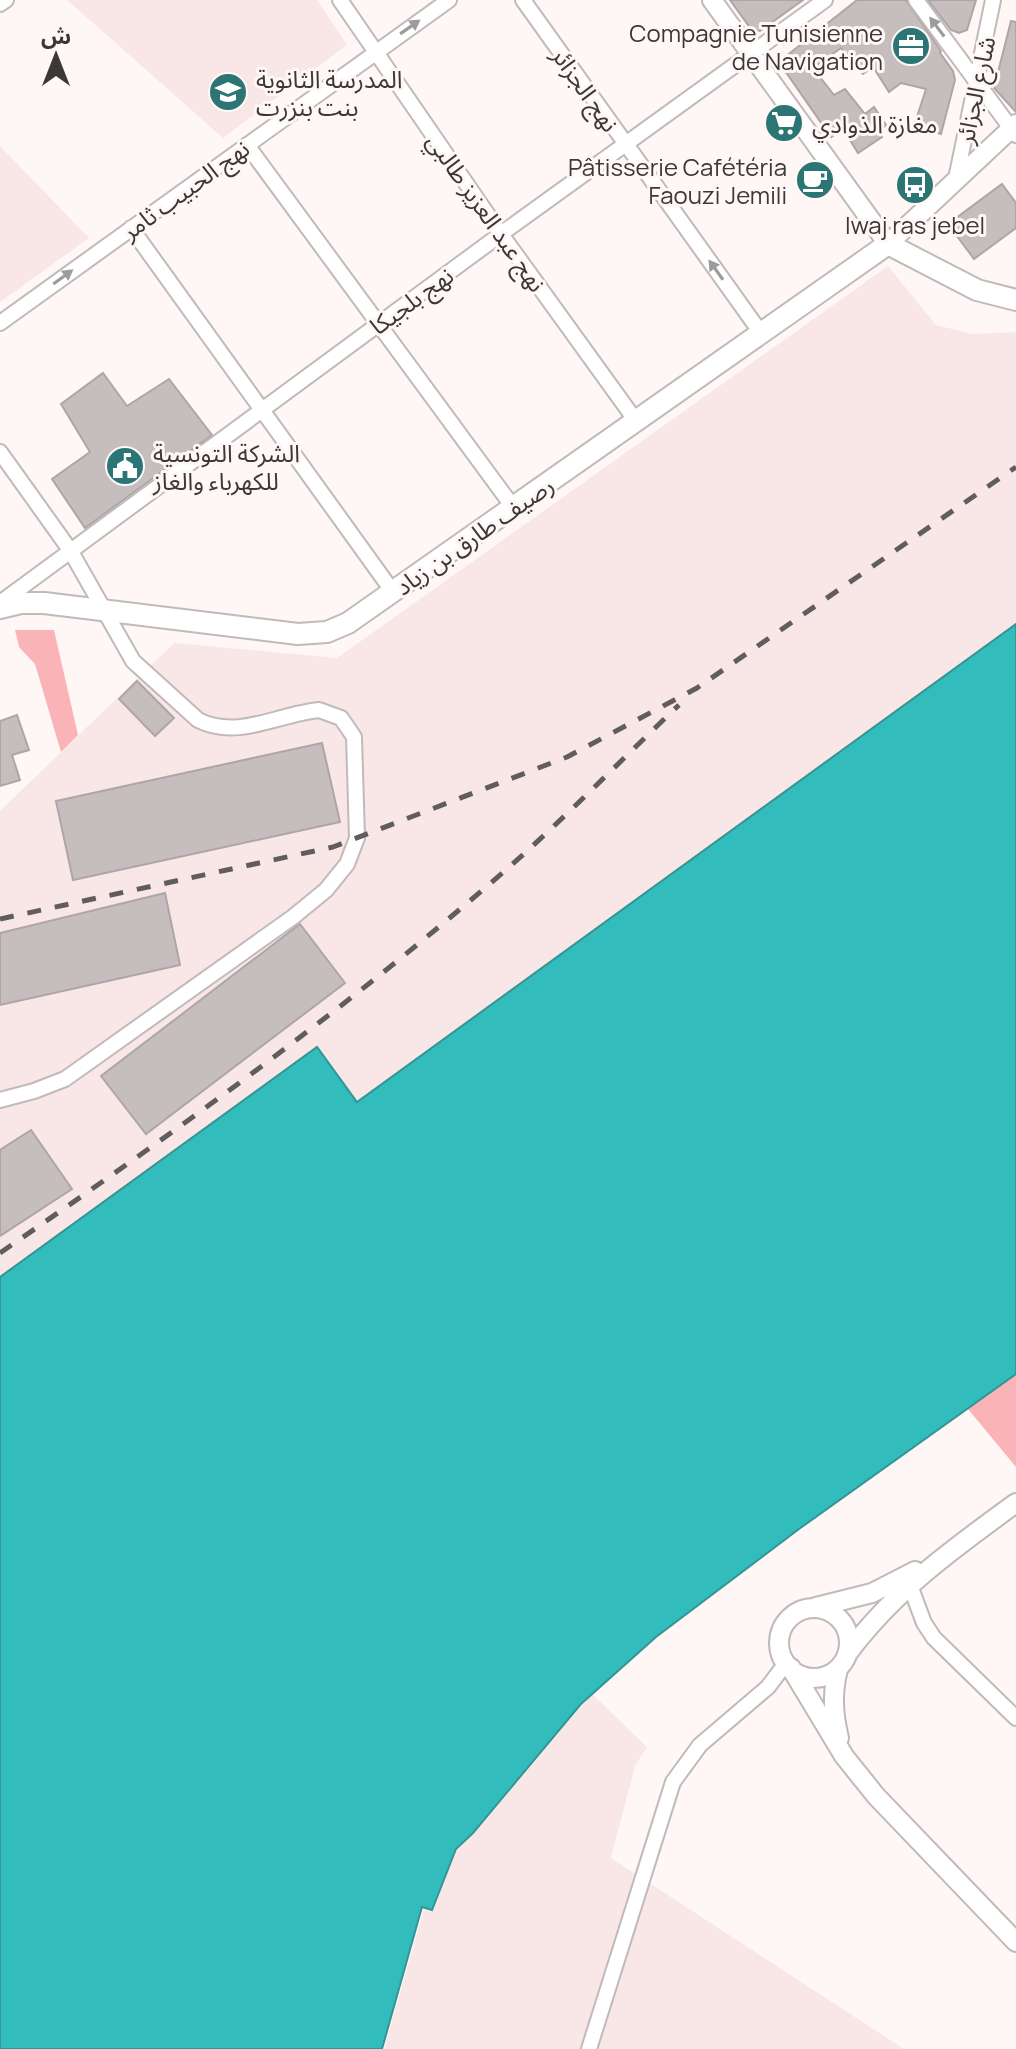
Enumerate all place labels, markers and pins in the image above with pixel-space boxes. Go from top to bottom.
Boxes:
place label: Compagnie Tunisienne de Navigation [629,16,883,77]
office icon: Compagnie Tunisienne de Navigation [890,25,932,67]
place label: المدرسة الثانوية بنت بنزرت [256,62,402,123]
school or university icon: المدرسة الثانوية بنت بنزرت [207,71,249,113]
supermarket icon: مغازة الذوادي [763,102,805,144]
place label: مغازة الذوادي [812,107,937,143]
place label: Pâtisserie Cafétéria Faouzi Jemili [568,150,787,211]
cafe icon: Pâtisserie Cafétéria Faouzi Jemili [794,159,836,201]
bus stop icon: lwaj ras jebel [894,164,936,206]
place label: lwaj ras jebel [845,208,985,241]
place label: الشركة التونسية للكهرباء والغاز [152,436,300,497]
public building icon: الشركة التونسية للكهرباء والغاز [104,445,146,487]

